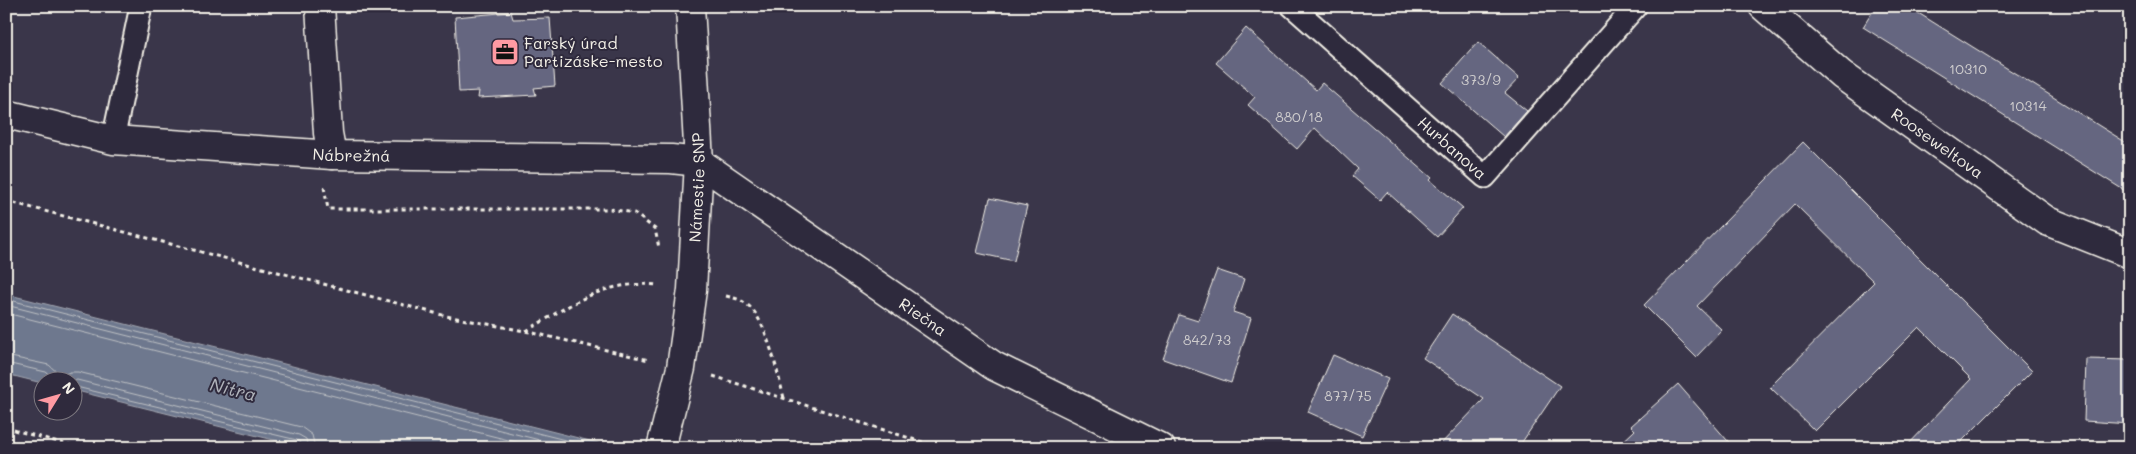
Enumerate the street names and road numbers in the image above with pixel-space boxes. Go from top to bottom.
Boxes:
street label: Rooseweltova [1887,103,1988,183]
street label: Hurbanova [1414,111,1491,184]
street label: Námestie SNP [684,132,709,243]
street label: Nábrežná [312,143,390,166]
street label: Riečna [895,293,951,340]

